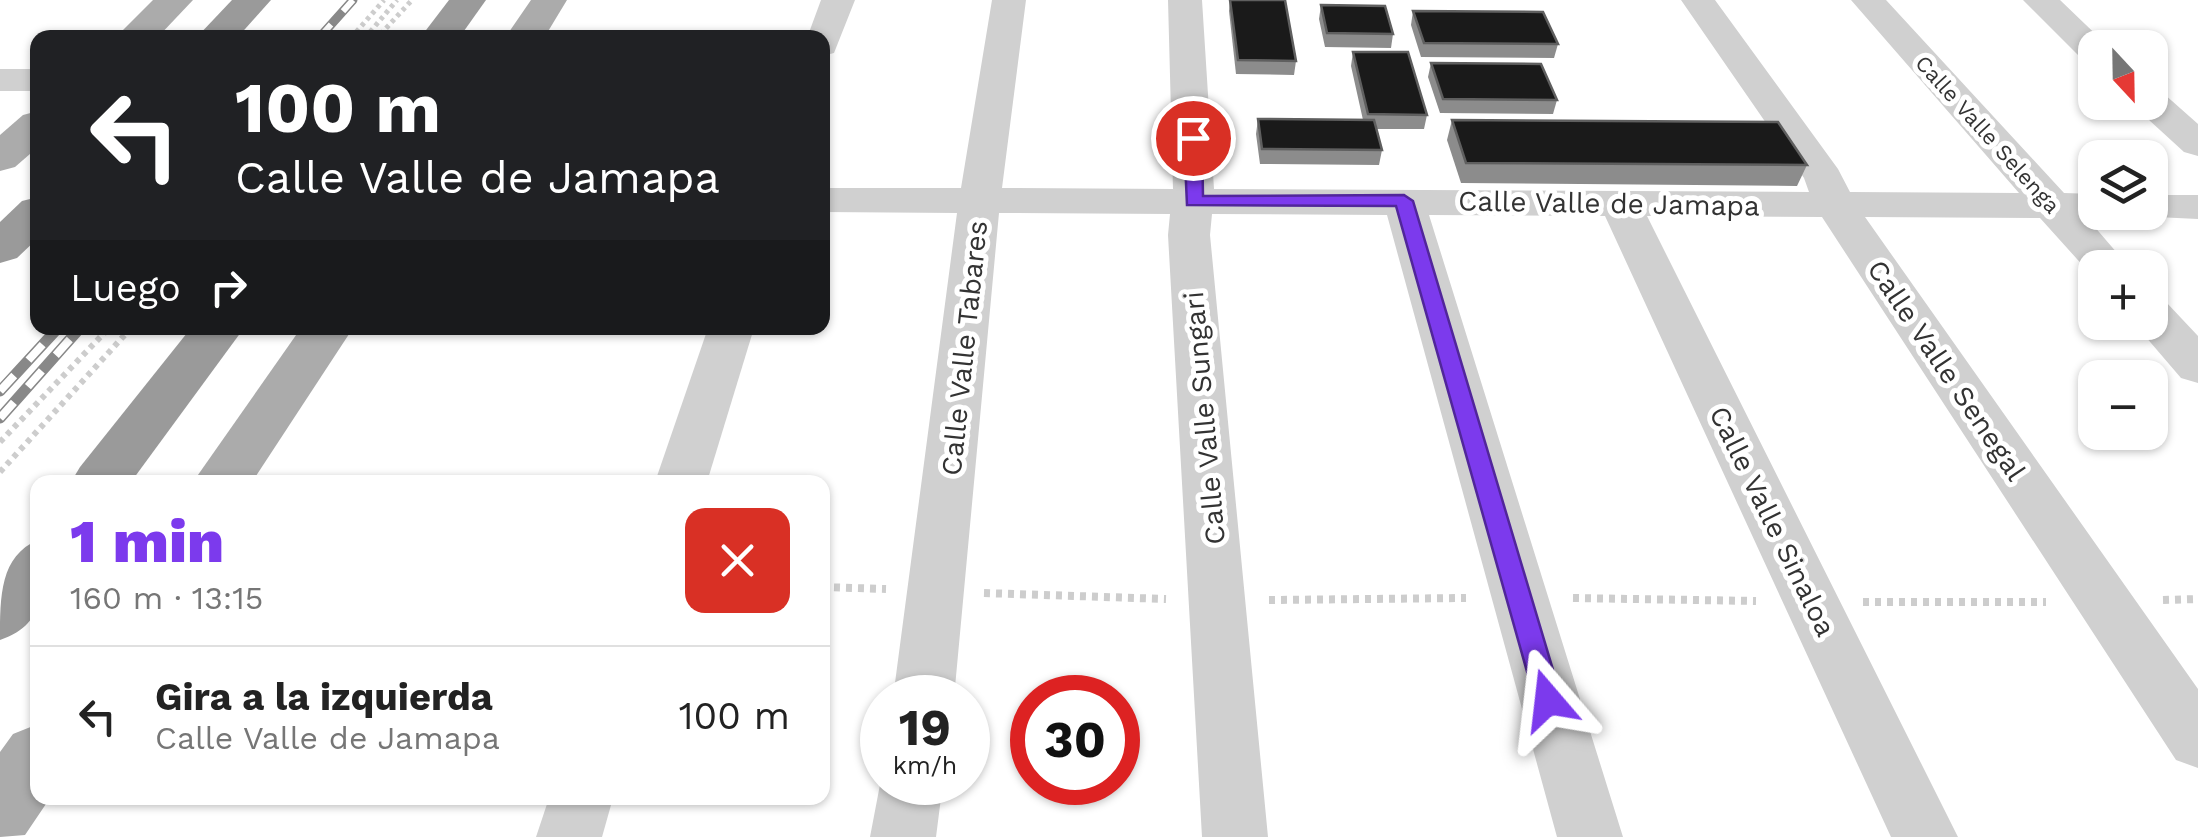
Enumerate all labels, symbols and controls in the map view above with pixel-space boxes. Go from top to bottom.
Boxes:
north arrow [2078,30,2168,120]
map controls [2078,30,2168,450]
street label: Calle Valle Selenga [1910,50,2065,218]
text: 100 m [235,67,441,149]
icon: left [70,70,200,200]
pin [1151,96,1236,181]
icon: arrive [1166,111,1221,166]
button: layers [2078,140,2168,230]
text: Calle Valle de Jamapa [235,151,720,204]
street label: Calle Valle de Jamapa [1458,184,1760,223]
street label: Calle Valle Tabares [935,219,994,477]
button: + [2078,250,2168,340]
street label: Calle Valle Senegal [1860,254,2033,487]
icon: right [201,260,256,315]
text: Luego [70,266,181,310]
street label: Calle Valle Sungari [1177,290,1232,546]
button: − [2078,360,2168,450]
street label: Calle Valle Sinaloa [1703,401,1843,642]
text: 1 min [70,506,224,577]
button: close [685,508,790,613]
text: 160 m · 13:15 [70,579,263,617]
position arrow [1496,648,1600,752]
text: Gira a la izquierda [155,675,493,719]
speed limit sign: 30 [1010,675,1140,805]
icon: left [70,689,125,744]
text: 100 m [679,694,790,738]
text: 19 [899,698,951,757]
text: Calle Valle de Jamapa [155,719,500,757]
text: km/h [893,751,957,780]

